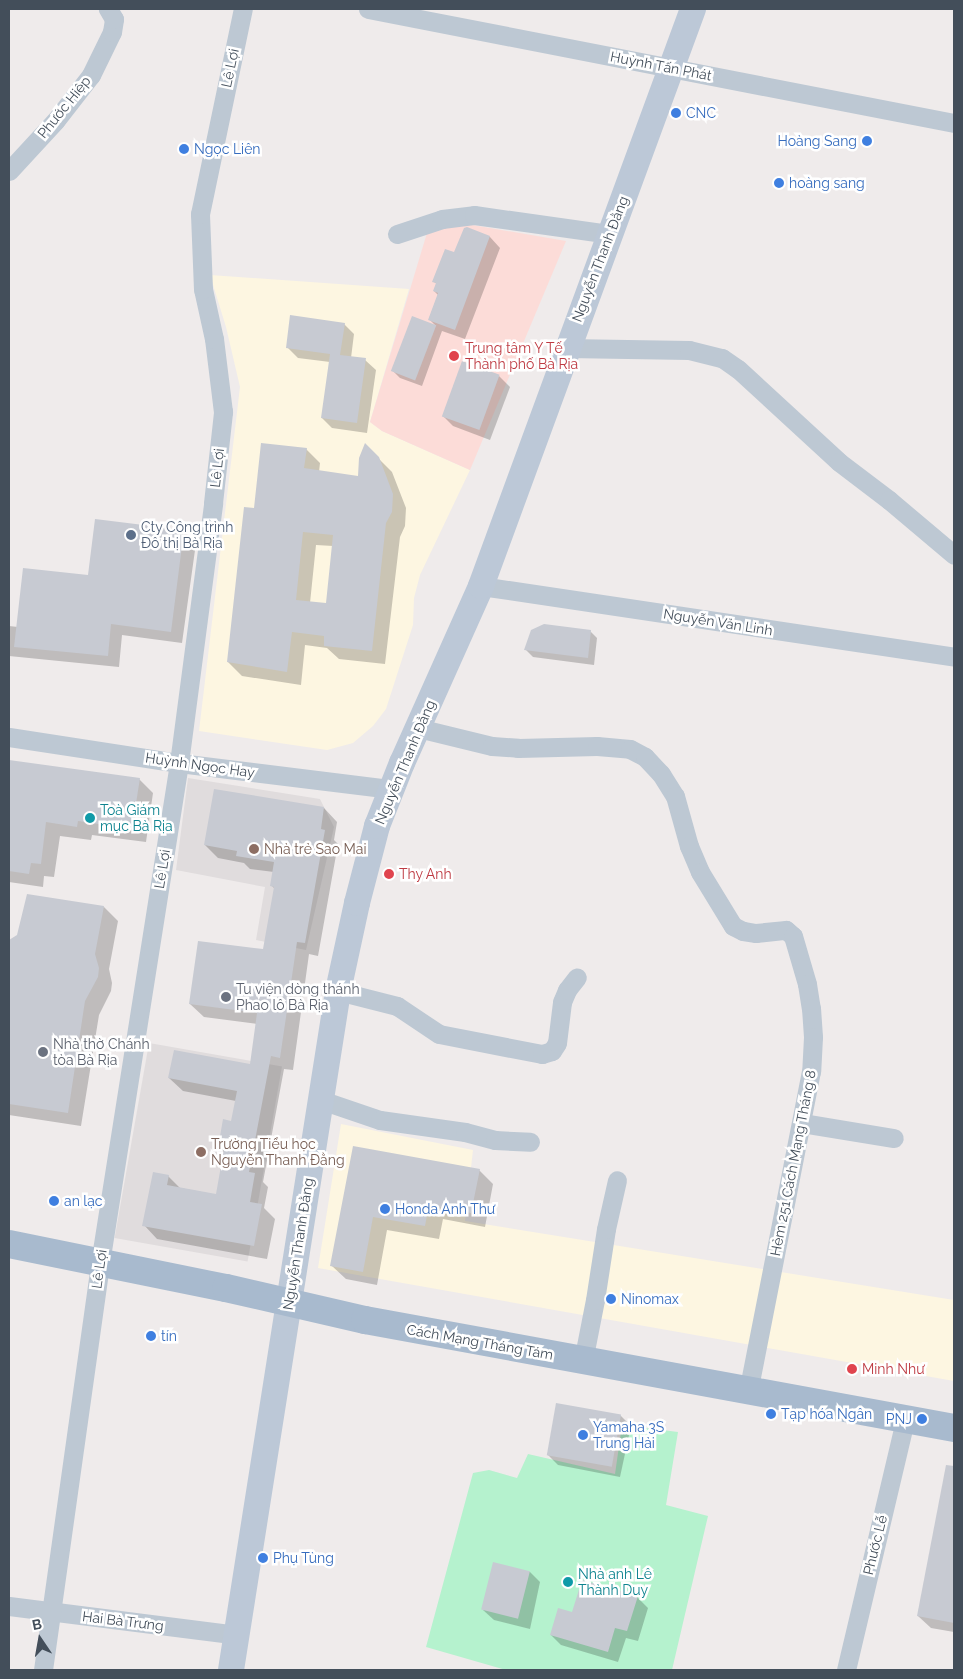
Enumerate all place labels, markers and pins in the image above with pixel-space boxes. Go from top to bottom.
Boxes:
place label: CNC [686,105,716,121]
marker: CNC [670,107,682,119]
place label: Hoàng Sang [777,133,857,149]
marker: Hoàng Sang [861,135,873,147]
place label: Ngọc Liên [194,141,261,157]
marker: Ngọc Liên [178,143,190,155]
place label: hoàng sang [789,175,865,191]
marker: hoàng sang [773,177,785,189]
place label: Trung tâm Y Tế Thành phố Bà Rịa [465,340,578,372]
marker: Trung tâm Y Tế Thành phố Bà Rịa [447,349,461,363]
place label: Cty Công trình Đô thị Bà Rịa [141,519,234,552]
marker: Cty Công trình Đô thị Bà Rịa [125,529,137,541]
place label: Toà Giám mục Bà Rịa [100,802,173,834]
marker: Toà Giám mục Bà Rịa [84,812,96,824]
place label: Nhà trẻ Sao Mai [264,841,366,857]
marker: Nhà trẻ Sao Mai [248,843,260,855]
place label: Thy Anh [399,866,452,882]
marker: Thy Anh [383,868,395,880]
place label: Tu viện dòng thánh Phao lô Bà Rịa [236,981,360,1014]
marker: Tu viện dòng thánh Phao lô Bà Rịa [220,991,232,1003]
place label: Nhà thờ Chánh tòa Bà Rịa [53,1036,150,1068]
marker: Nhà thờ Chánh tòa Bà Rịa [37,1046,49,1058]
place label: Trường Tiểu học Nguyễn Thanh Đằng [211,1136,345,1168]
marker: Trường Tiểu học Nguyễn Thanh Đằng [195,1146,207,1158]
place label: an lạc [64,1193,102,1209]
marker: an lạc [48,1195,60,1207]
place label: Honda Anh Thư [395,1201,496,1217]
marker: Honda Anh Thư [379,1203,391,1215]
place label: Ninomax [621,1291,679,1307]
marker: Ninomax [605,1293,617,1305]
place label: tín [161,1328,177,1344]
marker: tín [145,1330,157,1342]
place label: Minh Như [862,1361,925,1377]
marker: Minh Như [846,1363,858,1375]
place label: Tạp hóa Ngân [781,1406,872,1422]
marker: Tạp hóa Ngân [765,1408,777,1420]
place label: PNJ [886,1411,912,1427]
marker: PNJ [916,1413,928,1425]
place label: Yamaha 3S Trung Hải [593,1419,664,1451]
marker: Yamaha 3S Trung Hải [577,1429,589,1441]
place label: Phụ Tùng [273,1550,334,1566]
marker: Phụ Tùng [257,1552,269,1564]
place label: Nhà anh Lê Thành Duy [578,1566,652,1598]
marker: Nhà anh Lê Thành Duy [562,1576,574,1588]

